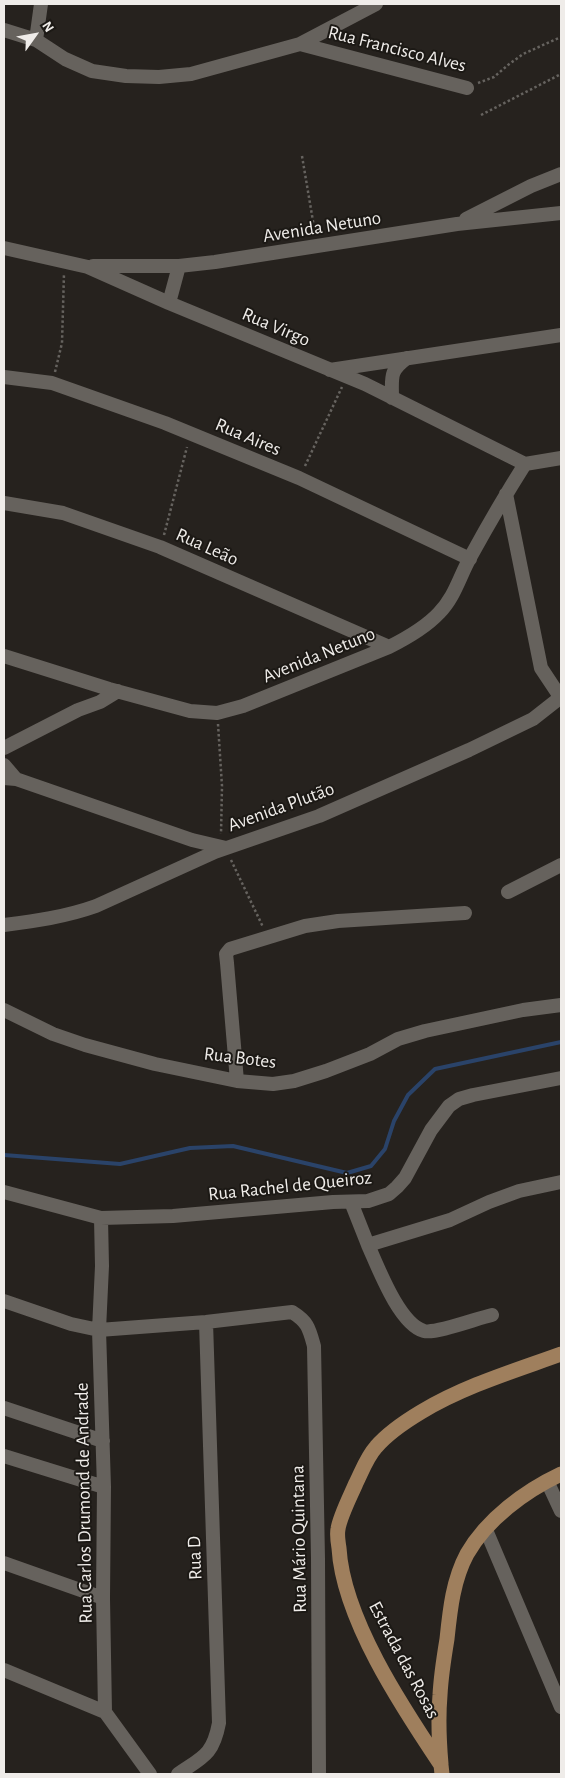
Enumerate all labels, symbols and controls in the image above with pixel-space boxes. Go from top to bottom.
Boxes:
north arrow [10,10,60,60]
text: N [39,19,56,35]
street label: Rua Francisco Alves [326,21,468,77]
street label: Avenida Netuno [261,206,383,248]
street label: Rua Virgo [238,302,314,352]
street label: Rua Aires [212,413,284,461]
street label: Rua Leão [172,523,242,571]
street label: Avenida Netuno [259,622,379,688]
street label: Avenida Plutão [225,777,337,837]
street label: Rua Botes [203,1042,277,1074]
street label: Rua Rachel de Queiroz [207,1166,373,1206]
street label: Rua Carlos Drumond de Andrade [70,1382,98,1624]
street label: Rua Mário Quintana [286,1465,312,1613]
street label: Rua D [183,1536,207,1580]
street label: Estrada das Rosas [364,1597,444,1723]

